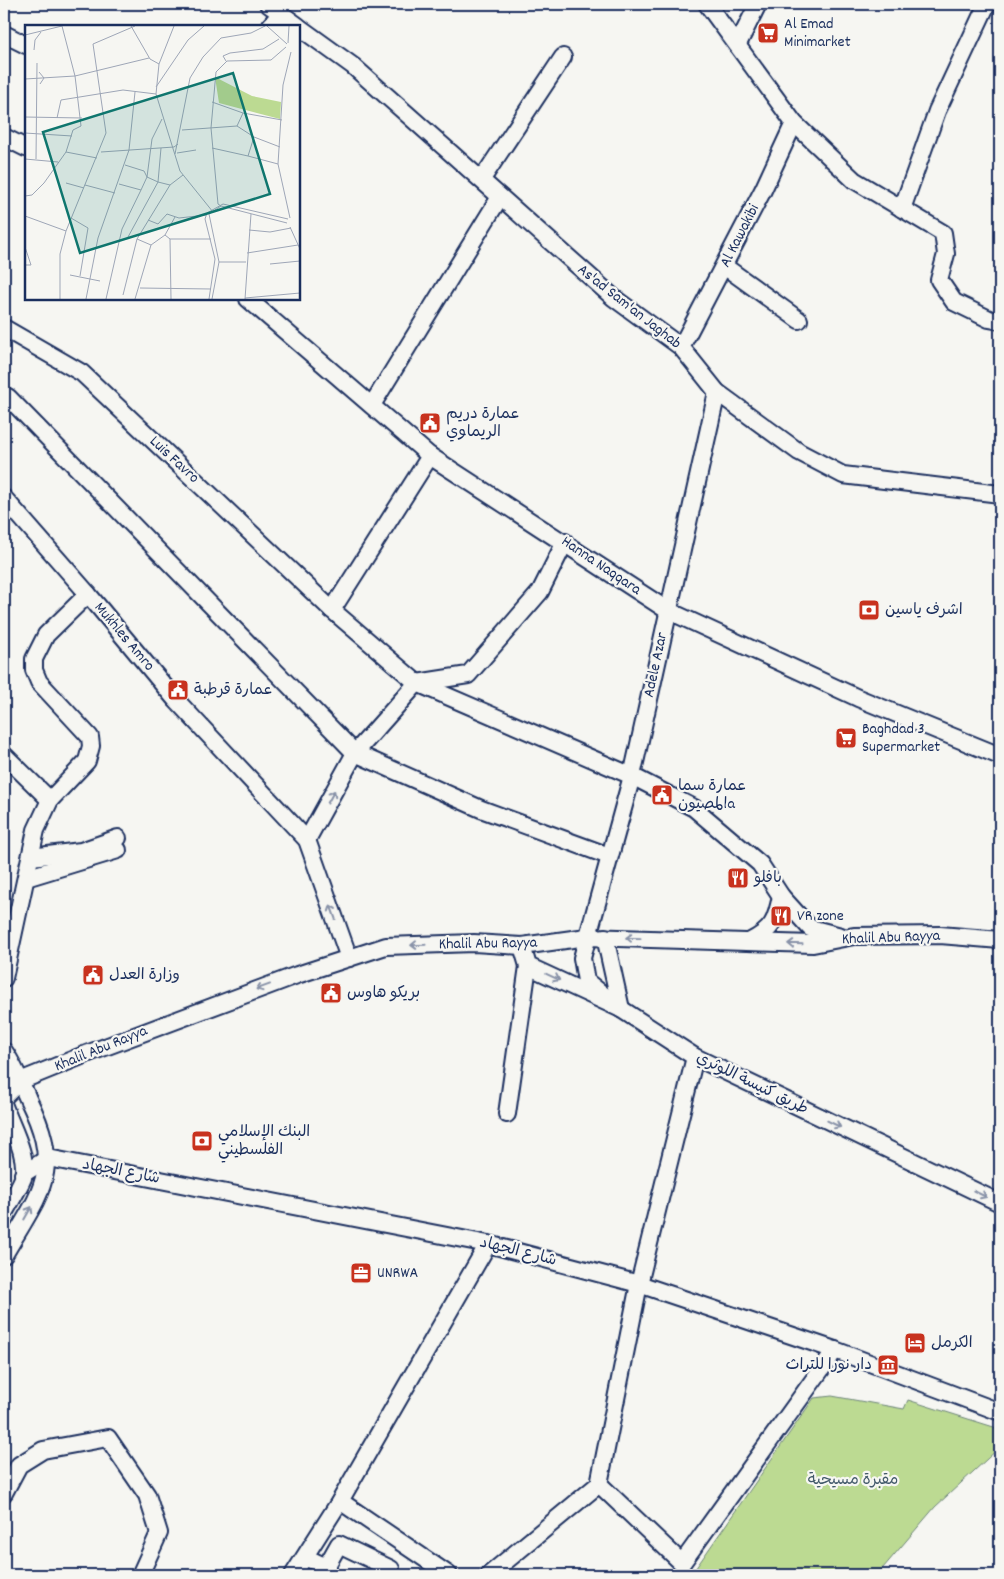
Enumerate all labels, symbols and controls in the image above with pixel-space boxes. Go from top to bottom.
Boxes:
place label: Al Emad Minimarket [784,13,851,54]
supermarket icon: Al Emad Minimarket [756,21,780,45]
inset map [25,25,300,300]
street label: Al Kawakibi [714,200,766,272]
street label: As'ad Sam'an Jaghab [572,259,686,355]
place label: عمارة دريم الريماوي [446,403,520,444]
public building icon: عمارة دريم الريماوي [418,411,442,435]
street label: Luis Favro [144,431,204,489]
street label: Hanna Naqqara [556,531,646,602]
street label: Mukhles Amro [88,597,160,677]
bank icon: اشرف ياسين [857,598,881,622]
place label: اشرف ياسين [885,599,963,622]
street label: Adele Azar [638,630,674,700]
public building icon: عمارة قرطبة [166,678,190,702]
place label: عمارة قرطبة [194,679,273,702]
place label: Baghdad 3 Supermarket [862,718,940,759]
supermarket icon: Baghdad 3 Supermarket [834,726,858,750]
place label: عمارة سما المصيونa [678,775,747,816]
public building icon: عمارة سما المصيونa [650,783,674,807]
one-way arrow [326,791,336,805]
restaurant icon: بافلو [726,866,750,890]
place label: بافلو [753,867,782,890]
restaurant icon: VR zone [769,904,793,928]
one-way arrow [328,905,337,920]
place label: VR zone [797,905,844,928]
street label: Khalil Abu Rayya [841,925,941,951]
street label: Khalil Abu Rayya [439,932,538,956]
one-way arrow [625,933,641,943]
one-way arrow [787,939,803,948]
one-way arrow [411,940,427,950]
public building icon: وزارة العدل [81,963,105,987]
place label: وزارة العدل [109,964,180,987]
one-way arrow [545,973,560,983]
public building icon: بريكو هاوس [319,981,343,1005]
place label: بريكو هاوس [347,982,420,1005]
one-way arrow [255,983,271,992]
street label: Khalil Abu Rayya [51,1020,151,1078]
street label: طريق كنيسة اللوثري [692,1047,812,1121]
one-way arrow [826,1119,841,1129]
place label: البنك الإسلامي الفلسطيني [218,1121,310,1163]
bank icon: البنك الإسلامي الفلسطيني [190,1129,214,1153]
street label: شارع الجهاد [80,1153,162,1191]
one-way arrow [972,1190,987,1199]
one-way arrow [23,1205,33,1220]
street label: شارع الجهاد [477,1231,559,1273]
office icon: UNRWA [349,1261,373,1285]
place label: UNRWA [377,1262,419,1285]
hotel icon: الكرمل [903,1331,927,1355]
place label: الكرمل [931,1332,973,1355]
museum icon: دار نورا للتراث [876,1353,900,1377]
place label: دار نورا للتراث [785,1354,872,1377]
park label: مقبرة مسيحية [808,1469,898,1492]

